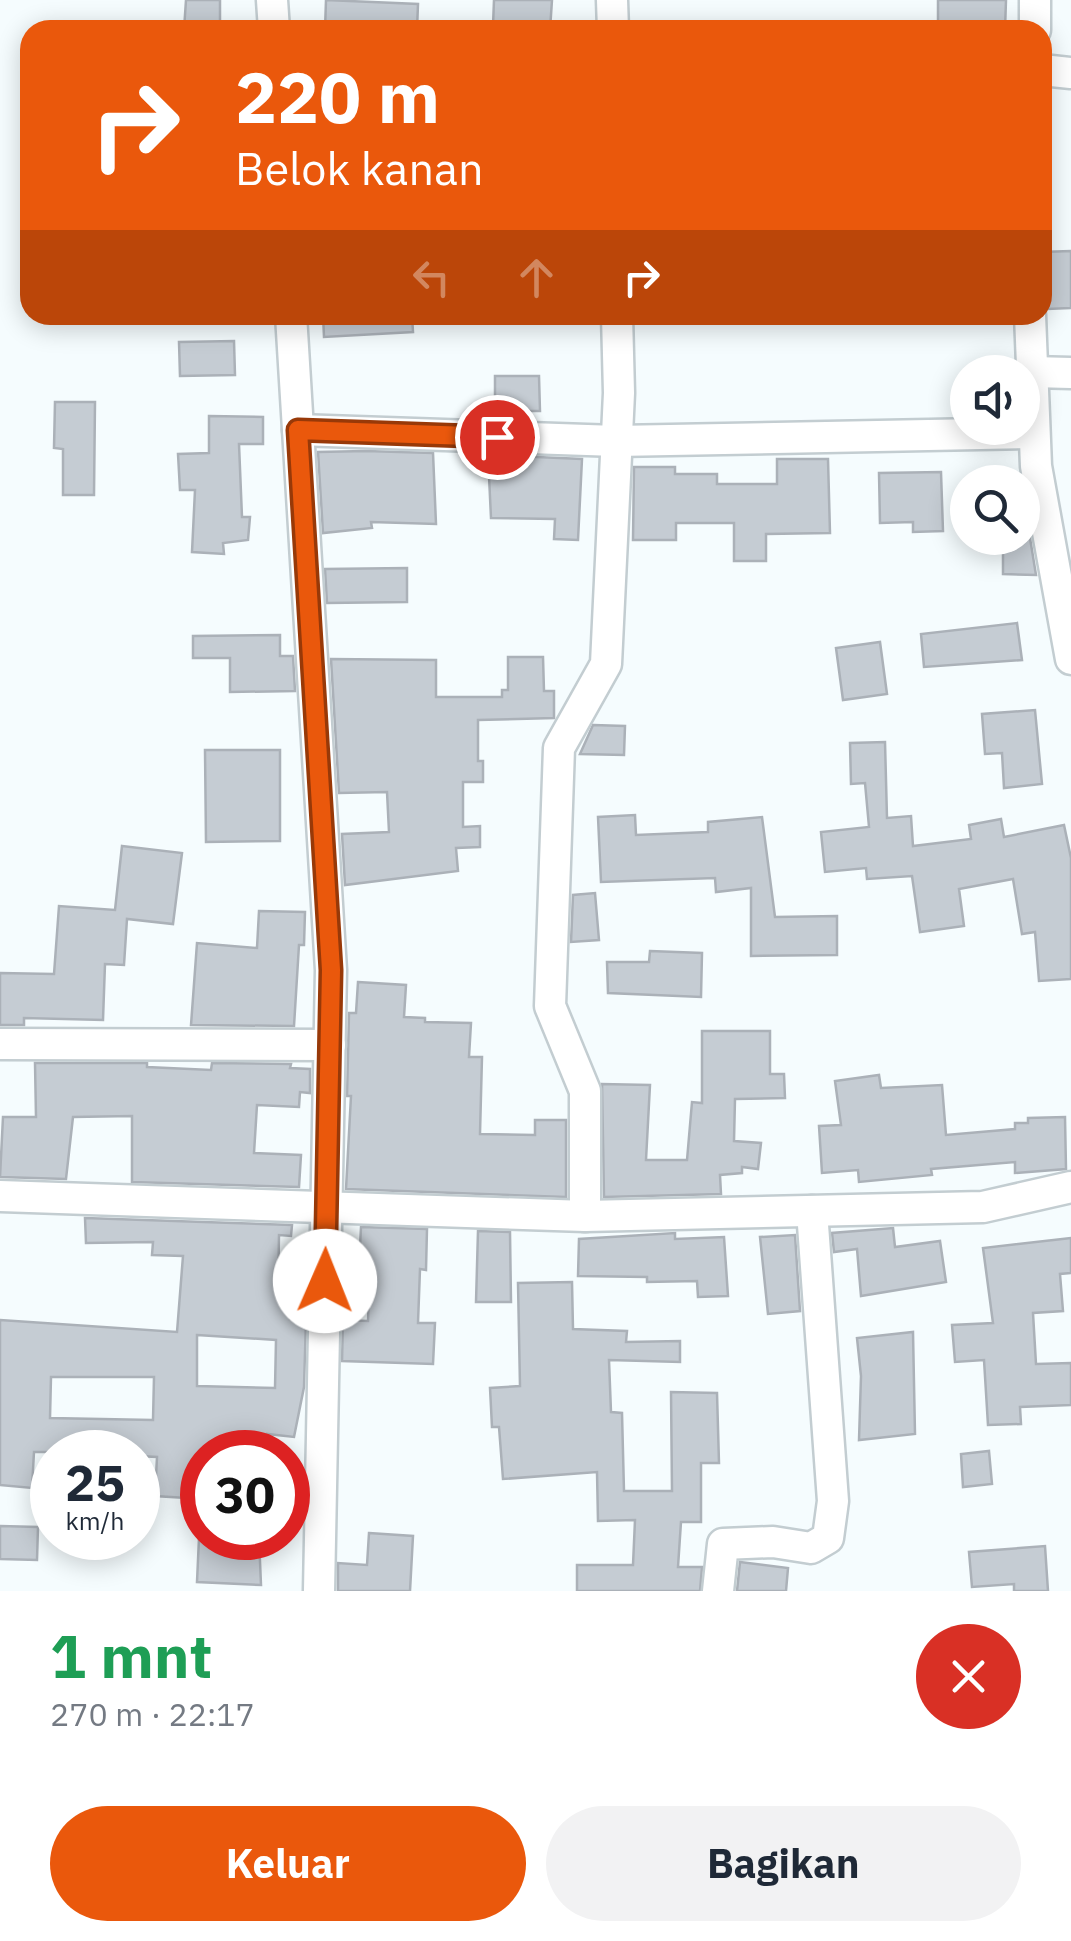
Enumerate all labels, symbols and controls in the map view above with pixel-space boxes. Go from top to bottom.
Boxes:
text: 220 m [235,51,440,142]
icon: right [70,60,200,190]
text: Belok kanan [235,139,484,197]
icon: left [404,250,459,305]
icon: ahead [509,250,564,305]
icon: right [614,250,669,305]
map controls [950,355,1040,555]
button: sound [950,355,1040,445]
pin [455,395,540,480]
icon: arrive [470,410,525,465]
button: search [950,465,1040,555]
position arrow [273,1229,377,1333]
speed limit sign: 30 [180,1430,310,1560]
text: 25 [65,1450,125,1515]
text: km/h [66,1504,124,1537]
text: 1 mnt [50,1616,213,1695]
button: close [916,1624,1021,1729]
text: 270 m · 22:17 [50,1693,255,1735]
button: Keluar [50,1806,526,1921]
button: Bagikan [546,1806,1021,1921]

